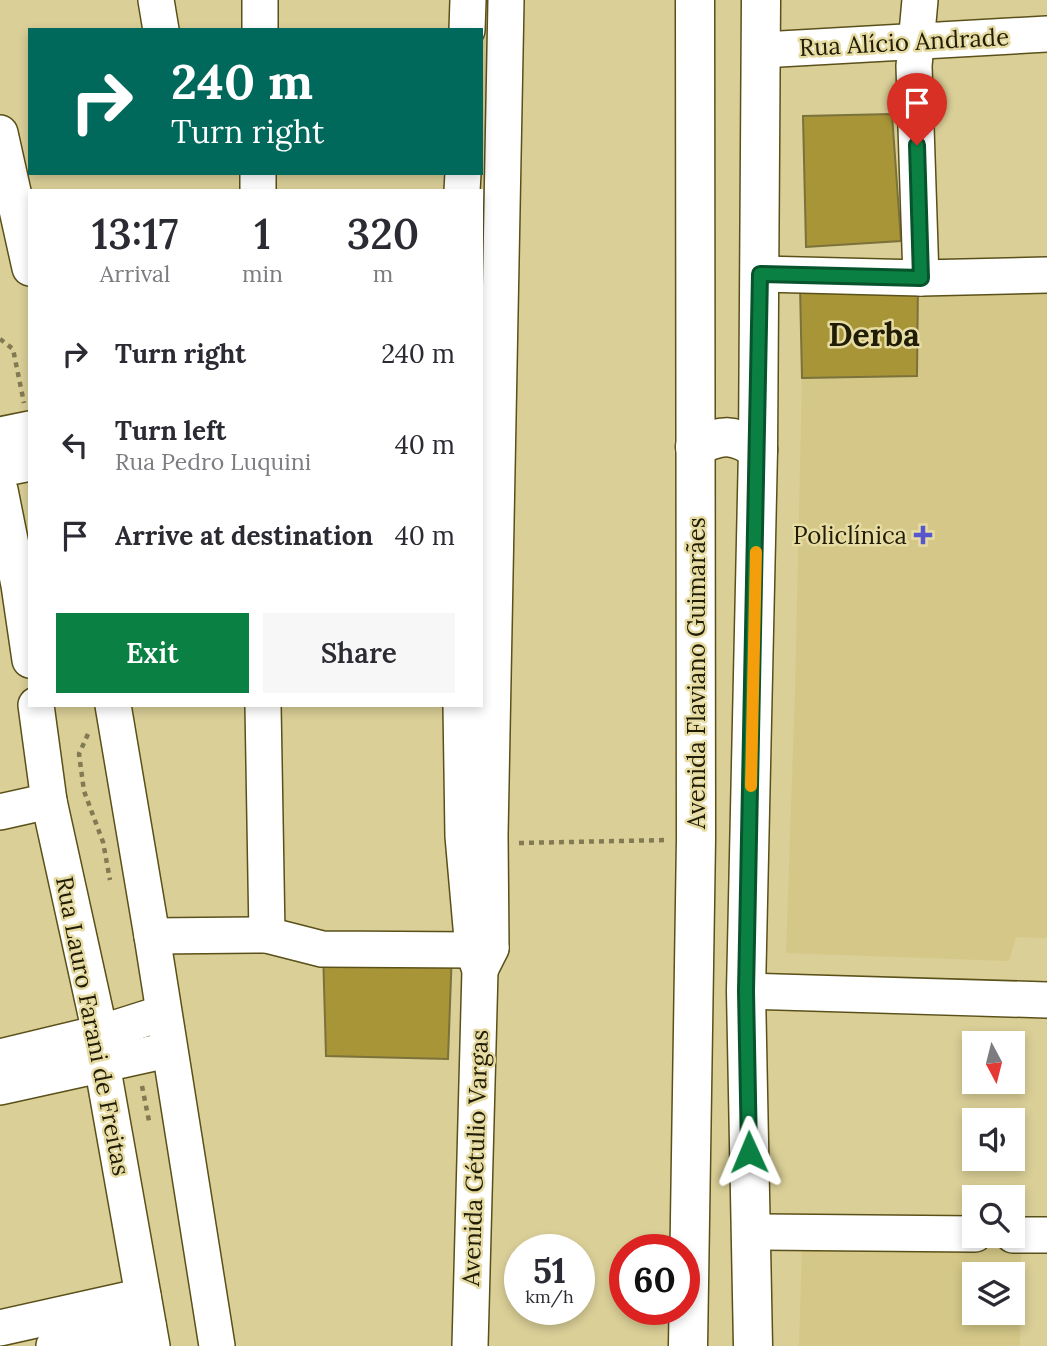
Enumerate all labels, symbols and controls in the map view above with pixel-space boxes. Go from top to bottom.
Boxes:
street label: Rua Alício Andrade [798,21,1010,63]
text: 240 m [171,50,313,112]
icon: right [56,56,147,147]
pin [887,73,947,145]
icon: arrive [898,84,936,122]
text: Turn right [171,111,324,152]
text: 13:17 [92,207,178,261]
text: 1 [254,207,271,261]
text: 320 [347,207,419,261]
text: Arrival [100,259,170,288]
text: min [242,259,283,288]
text: m [373,259,393,288]
district label: Derba [828,314,920,355]
icon: right [56,335,94,373]
text: Turn right [115,337,246,370]
text: 240 m [381,337,455,370]
text: Turn left [115,414,226,447]
icon: left [56,426,94,464]
text: 40 m [395,428,455,461]
text: Rua Pedro Luquini [115,447,311,476]
icon: arrive [56,517,94,555]
street label: Avenida Flaviano Guimarães [681,517,712,830]
text: Arrive at destination [115,519,373,552]
text: 40 m [395,519,455,552]
place label: Policlínica [793,520,907,551]
marker: Policlínica [913,525,933,545]
button: Exit [56,613,249,693]
button: Share [263,613,455,693]
street label: Rua Lauro Farani de Freitas [49,874,137,1178]
street label: Avenida Gétulio Vargas [455,1029,495,1288]
north arrow [962,1031,1026,1094]
map controls [962,1031,1025,1325]
button: sound [962,1108,1025,1171]
position arrow [712,1115,786,1189]
button: search [962,1185,1025,1248]
speed limit sign: 60 [609,1234,700,1325]
text: 51 [533,1248,566,1293]
button: layers [962,1262,1025,1325]
text: km/h [525,1285,574,1308]

